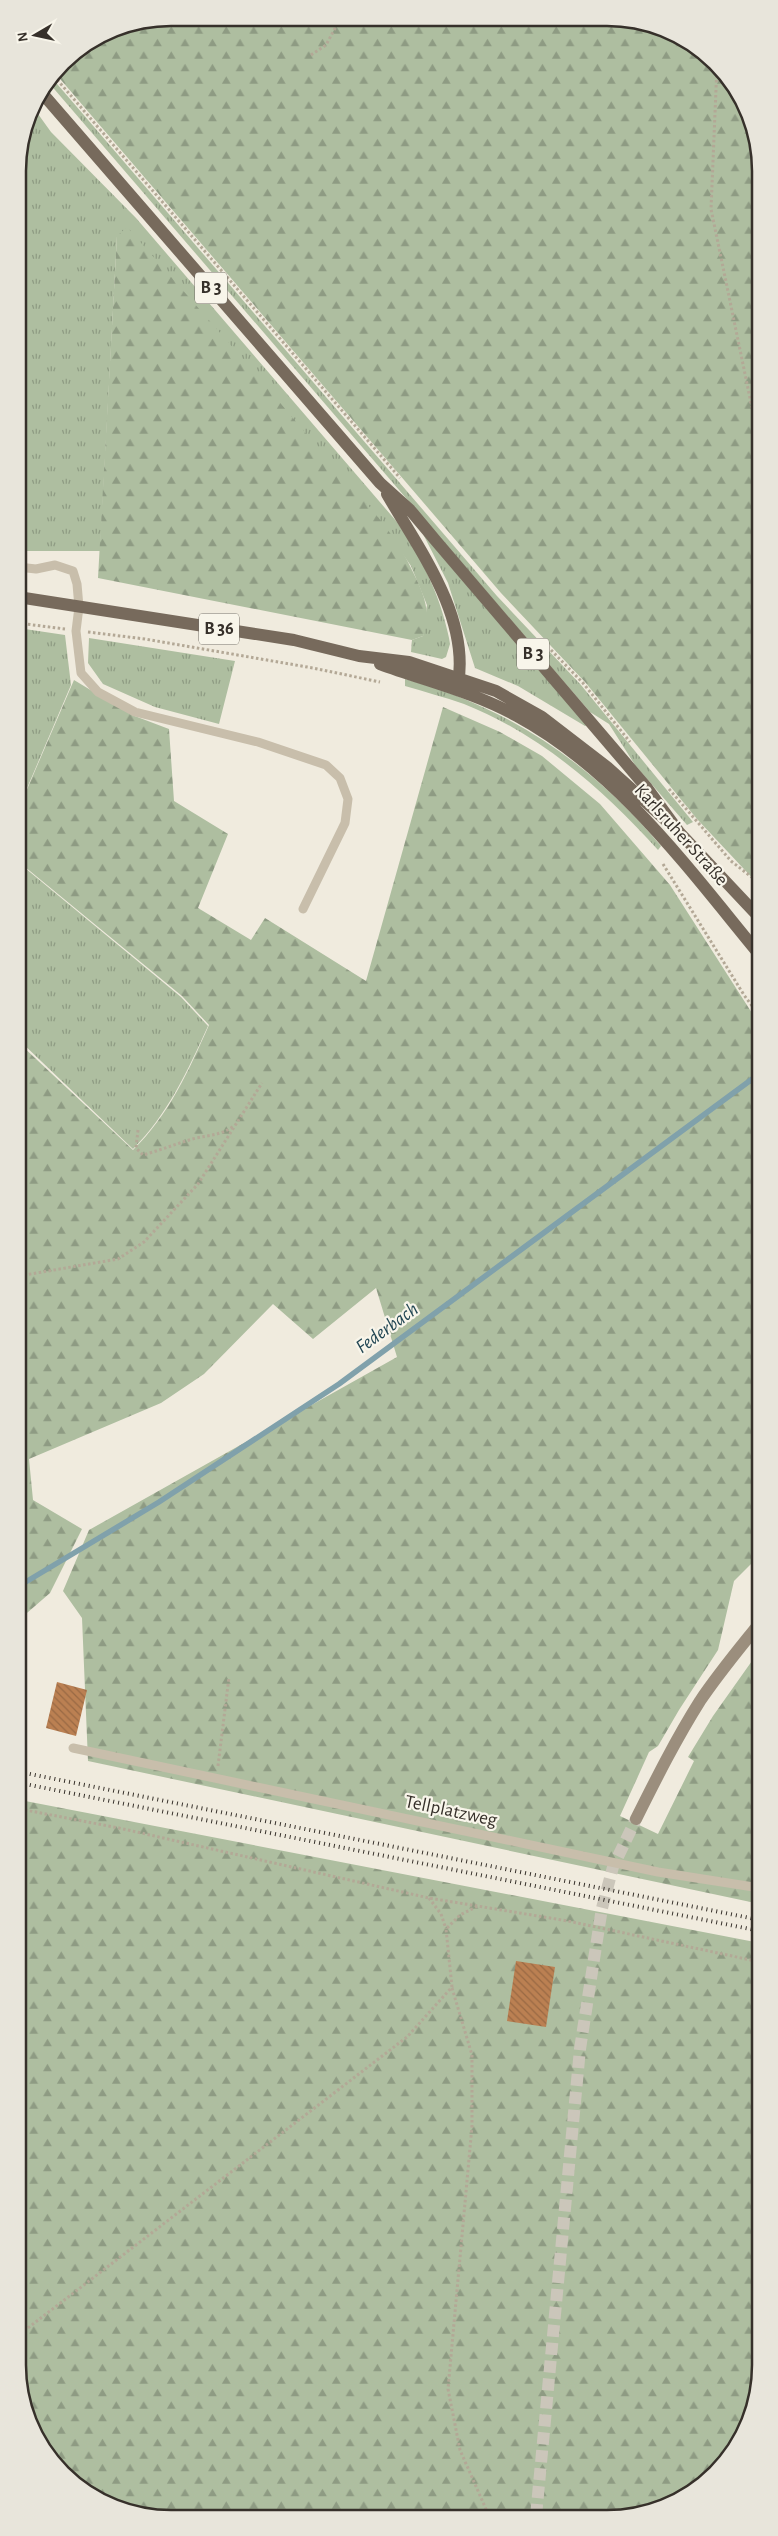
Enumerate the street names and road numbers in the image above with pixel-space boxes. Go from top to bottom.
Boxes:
road number: B 3 [195,272,227,304]
road number: B 36 [199,614,239,644]
road number: B 3 [517,639,549,670]
street label: Karlsruher Straße [631,781,731,889]
street label: Tellplatzweg [403,1792,499,1830]

